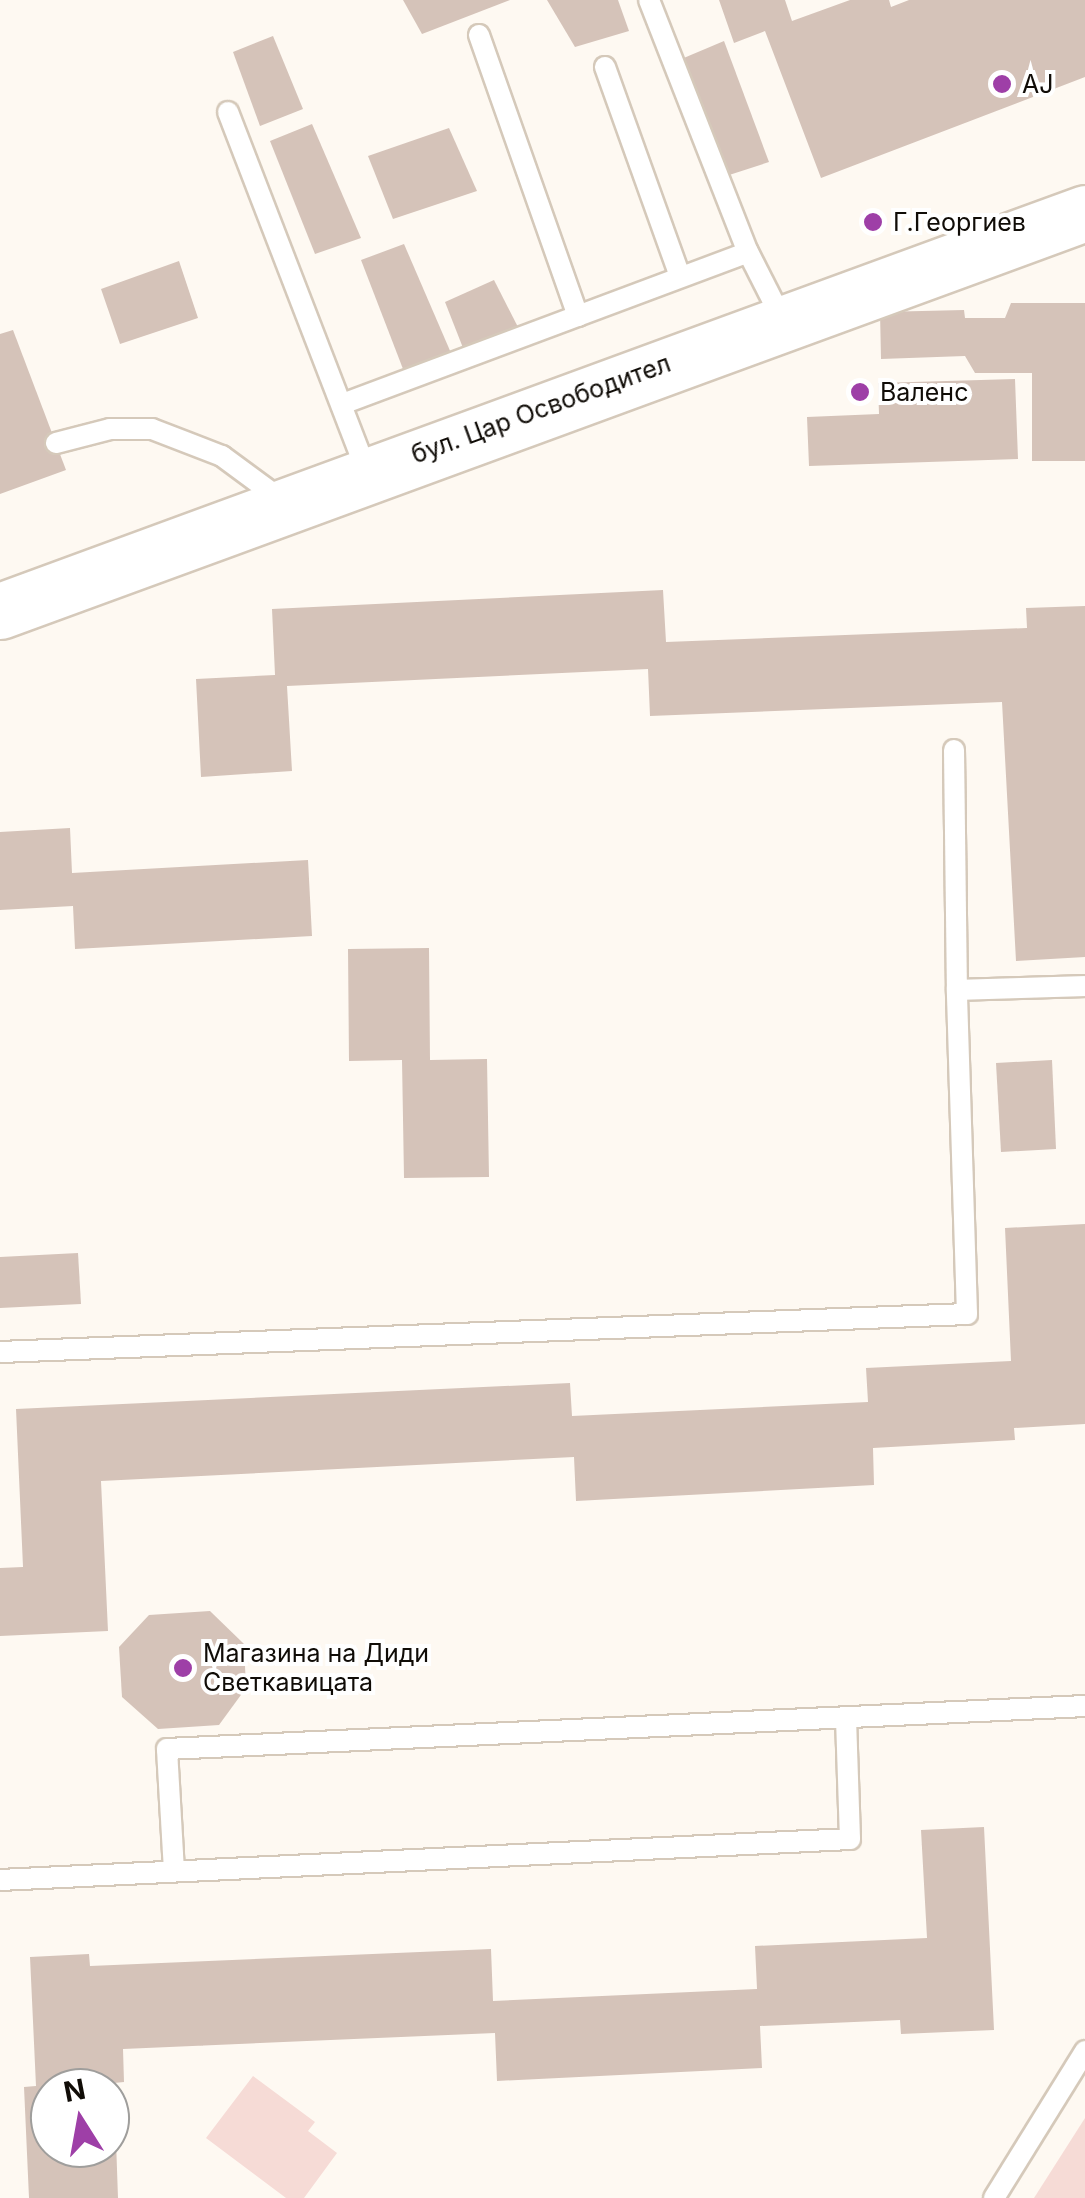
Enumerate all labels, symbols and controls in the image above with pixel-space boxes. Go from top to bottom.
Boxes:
place label: AJ [1022,69,1054,99]
marker: AJ [991,73,1013,95]
place label: Г.Георгиев [893,207,1026,237]
marker: Г.Георгиев [862,211,884,233]
street label: бул. Цар Освободител [407,348,675,470]
place label: Валенс [880,377,968,407]
marker: Валенс [849,381,871,403]
place label: Магазина на Диди Светкавицата [203,1639,429,1698]
marker: Магазина на Диди Светкавицата [172,1657,194,1679]
north arrow [30,2068,130,2168]
text: N [61,2072,88,2109]

